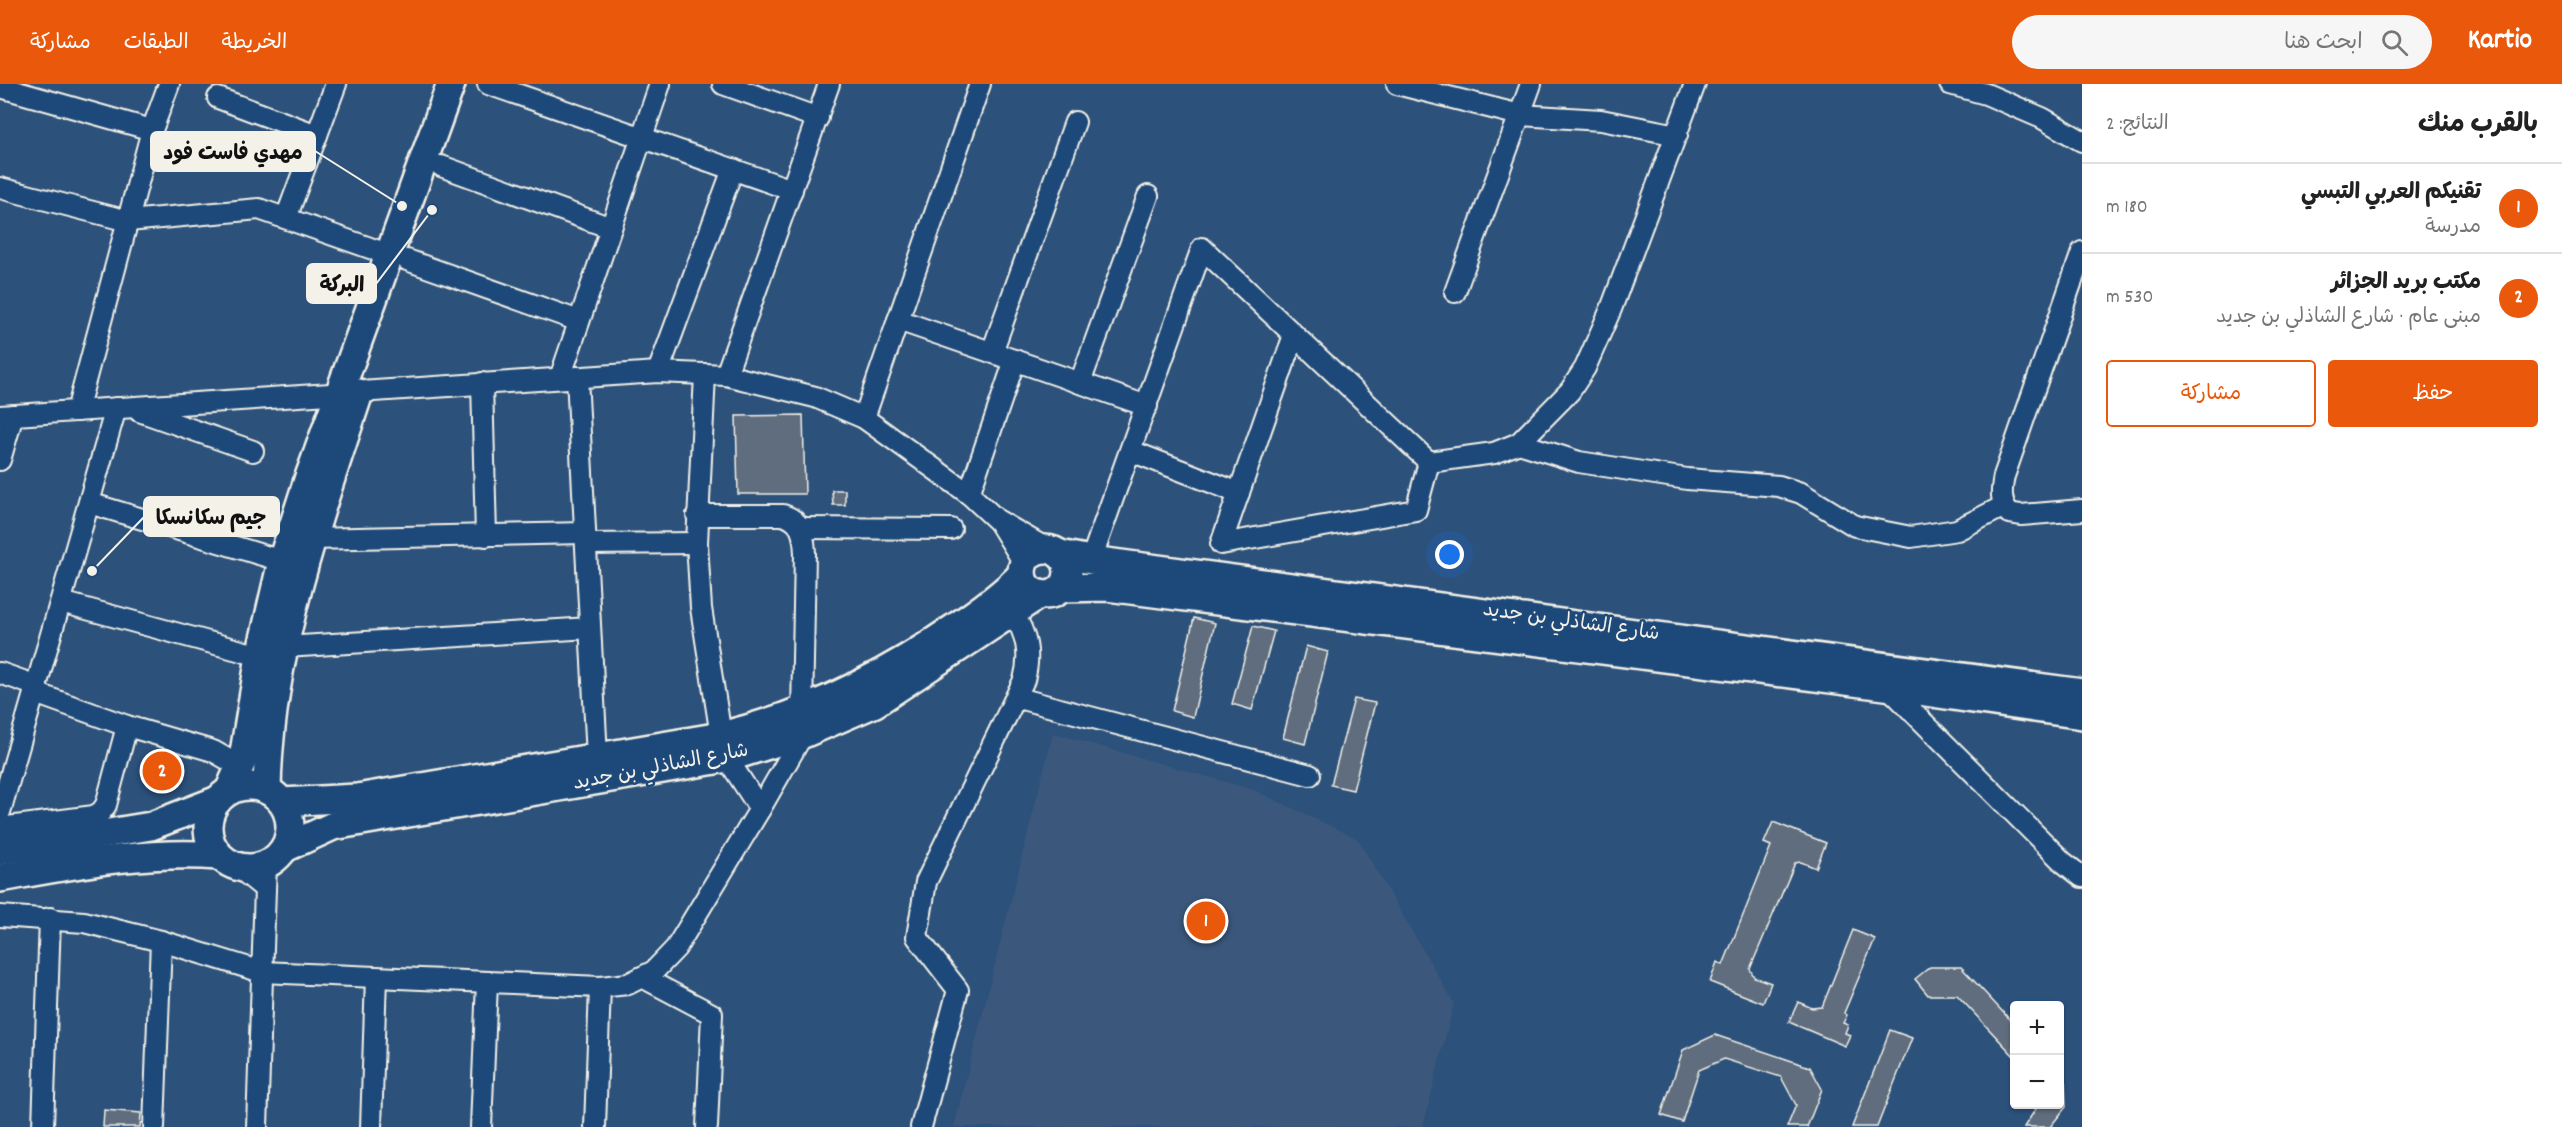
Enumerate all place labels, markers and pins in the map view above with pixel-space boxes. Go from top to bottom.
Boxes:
callout: مهدي فاست فود [151,132,315,171]
callout: البركة [307,264,376,303]
callout: جيم سكانسكا [144,497,279,536]
pin: 2 [142,748,182,794]
pin: 1 [1186,898,1226,944]

